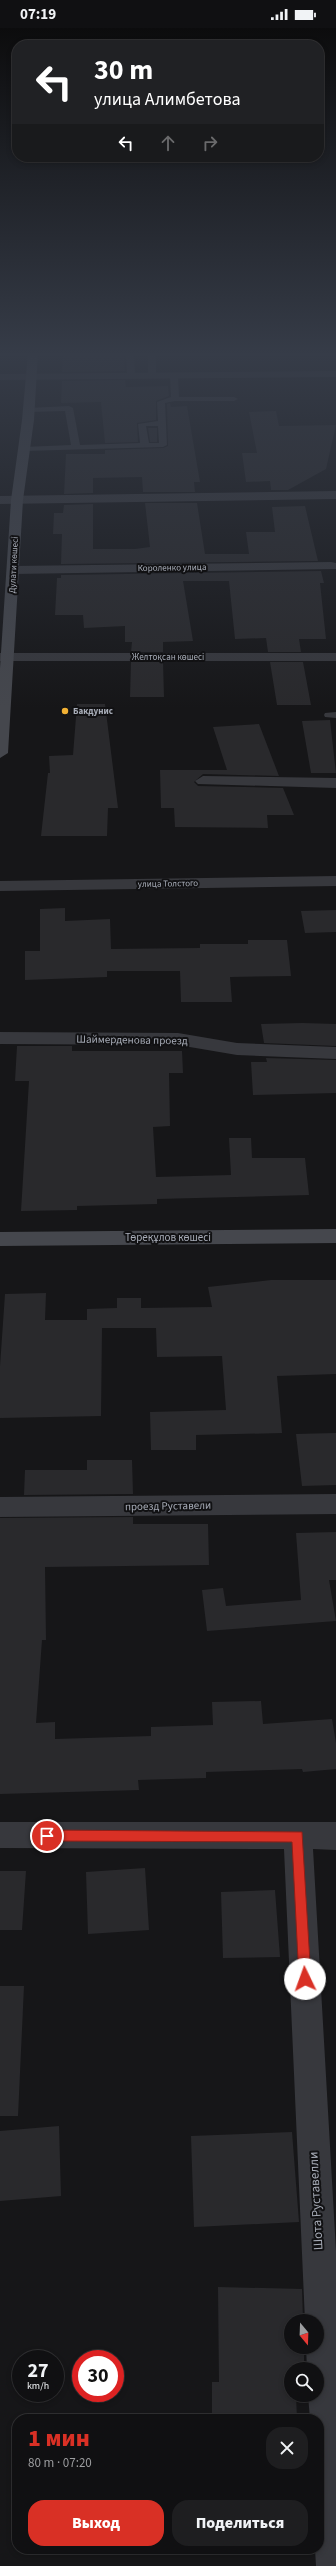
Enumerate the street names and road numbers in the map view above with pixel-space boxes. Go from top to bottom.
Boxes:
street label: Дулати көшесі [6,536,22,594]
street label: Короленко улица [138,561,206,575]
street label: Желтоқсан көшесі [132,651,204,664]
street label: улица Толстого [138,877,198,891]
street label: Шаймерденова проезд [76,1032,188,1048]
street label: Төреқұлов көшесі [125,1230,211,1245]
street label: проезд Руставели [125,1498,211,1514]
street label: Шота Руставелли [304,2151,328,2251]

